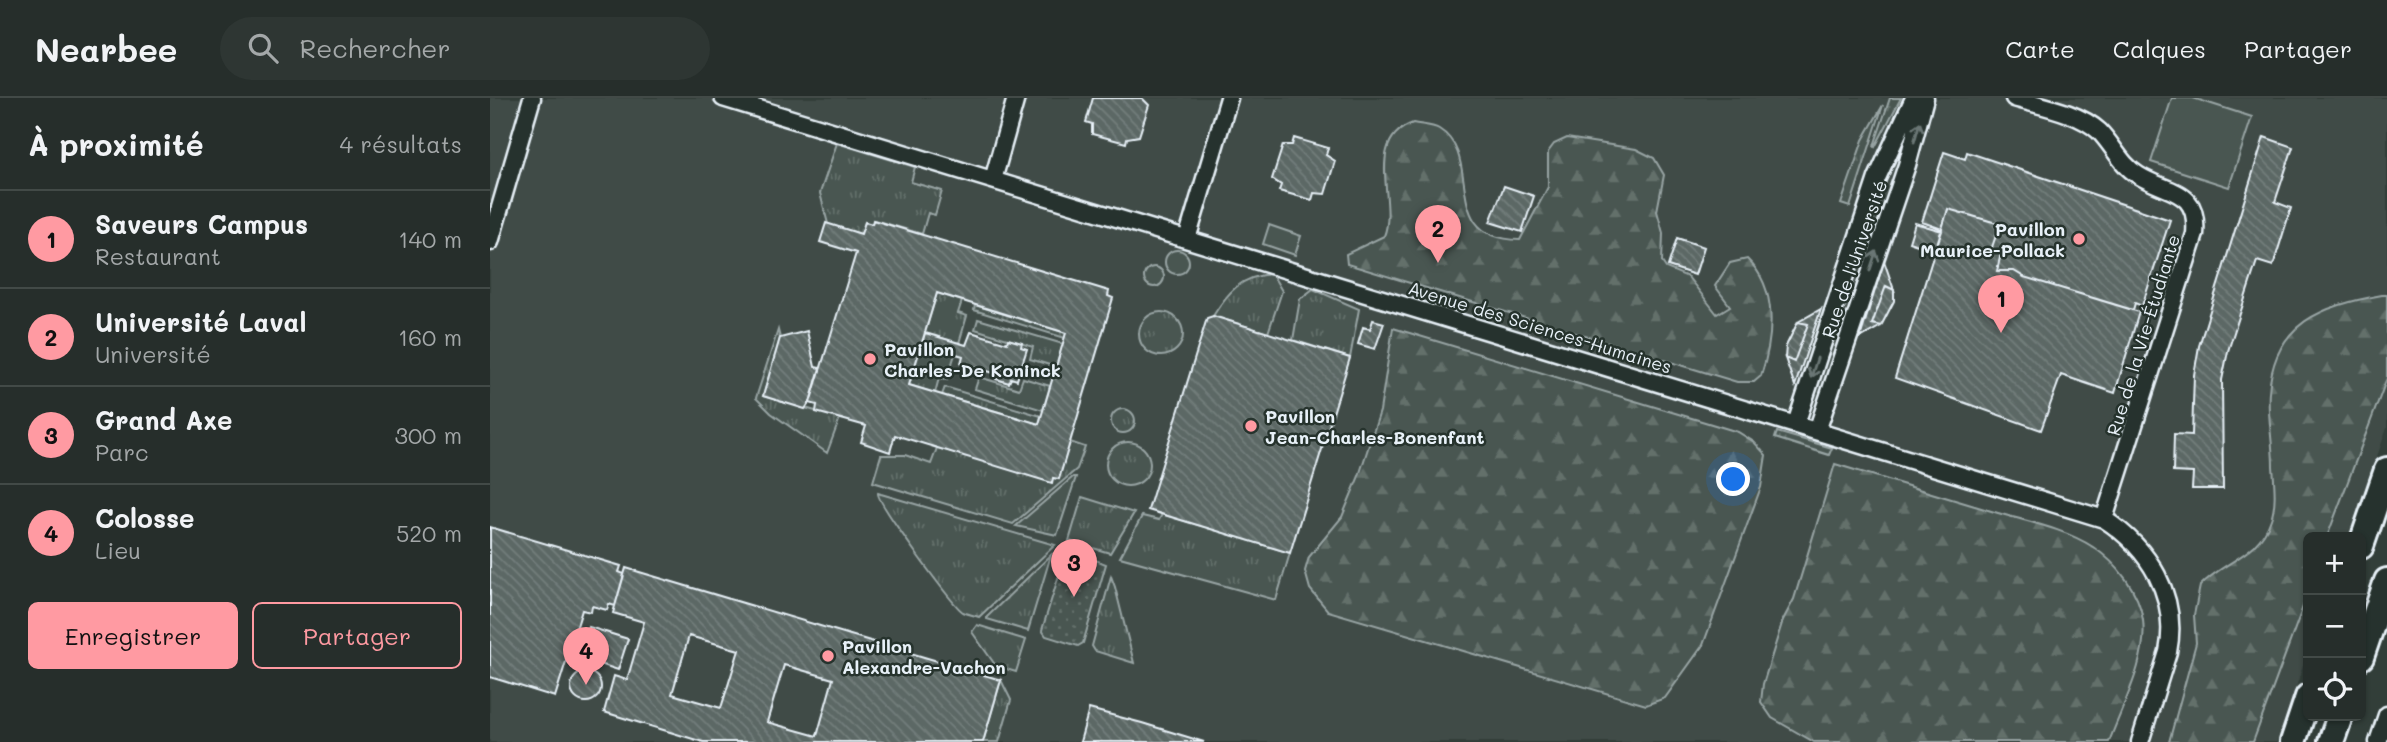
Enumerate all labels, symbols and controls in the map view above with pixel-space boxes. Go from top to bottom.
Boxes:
search box [220,17,710,80]
text: Nearbee [35,27,178,70]
icon: search [244,29,282,67]
text: Rechercher [300,31,450,65]
text: Carte [2005,33,2075,64]
text: Calques [2113,33,2206,64]
text: Partager [2244,33,2352,64]
one-way arrow [1911,121,1924,143]
text: À proximité [28,124,204,164]
text: 4 résultats [340,129,462,159]
street label: Rue de l'Université [1816,177,1892,341]
pin: 2 [1415,205,1461,263]
text: Saveurs Campus [95,207,308,241]
place label: Pavillon Maurice-Pollack [1920,217,2065,262]
text: 1 [46,224,56,254]
text: 140 m [398,224,462,254]
marker: Pavillon Maurice-Pollack [2071,231,2087,247]
street label: Rue de la Vie-Étudiante [2101,231,2185,439]
text: Restaurant [95,241,221,271]
one-way arrow [1868,250,1880,272]
street label: Avenue des Sciences-Humaines [1405,275,1675,379]
pin: 1 [1978,275,2024,333]
text: Université Laval [95,305,307,339]
text: 2 [45,322,57,352]
text: 160 m [398,322,462,352]
place label: Pavillon Charles-De Koninck [884,337,1061,382]
text: Université [95,339,211,369]
marker: Pavillon Charles-De Koninck [862,351,878,367]
one-way arrow [1807,357,1819,379]
text: Grand Axe [95,403,233,437]
place label: Pavillon Jean-Charles-Bonenfant [1265,404,1485,449]
marker: Pavillon Jean-Charles-Bonenfant [1243,418,1259,434]
text: 3 [44,420,58,450]
text: 300 m [394,420,462,450]
text: Parc [95,437,148,467]
your location [1716,462,1750,496]
text: Colosse [95,501,195,535]
text: 4 [44,518,58,548]
text: 520 m [396,518,462,548]
map controls [2303,532,2366,721]
button: + [2303,532,2366,595]
text: Lieu [95,535,141,565]
pin: 3 [1051,539,1097,597]
button: − [2303,595,2366,658]
button: Enregistrer [28,602,238,669]
button: Partager [252,602,462,669]
pin: 4 [563,627,609,685]
place label: Pavillon Alexandre-Vachon [842,634,1006,679]
marker: Pavillon Alexandre-Vachon [820,648,836,664]
button: locate [2303,658,2366,721]

